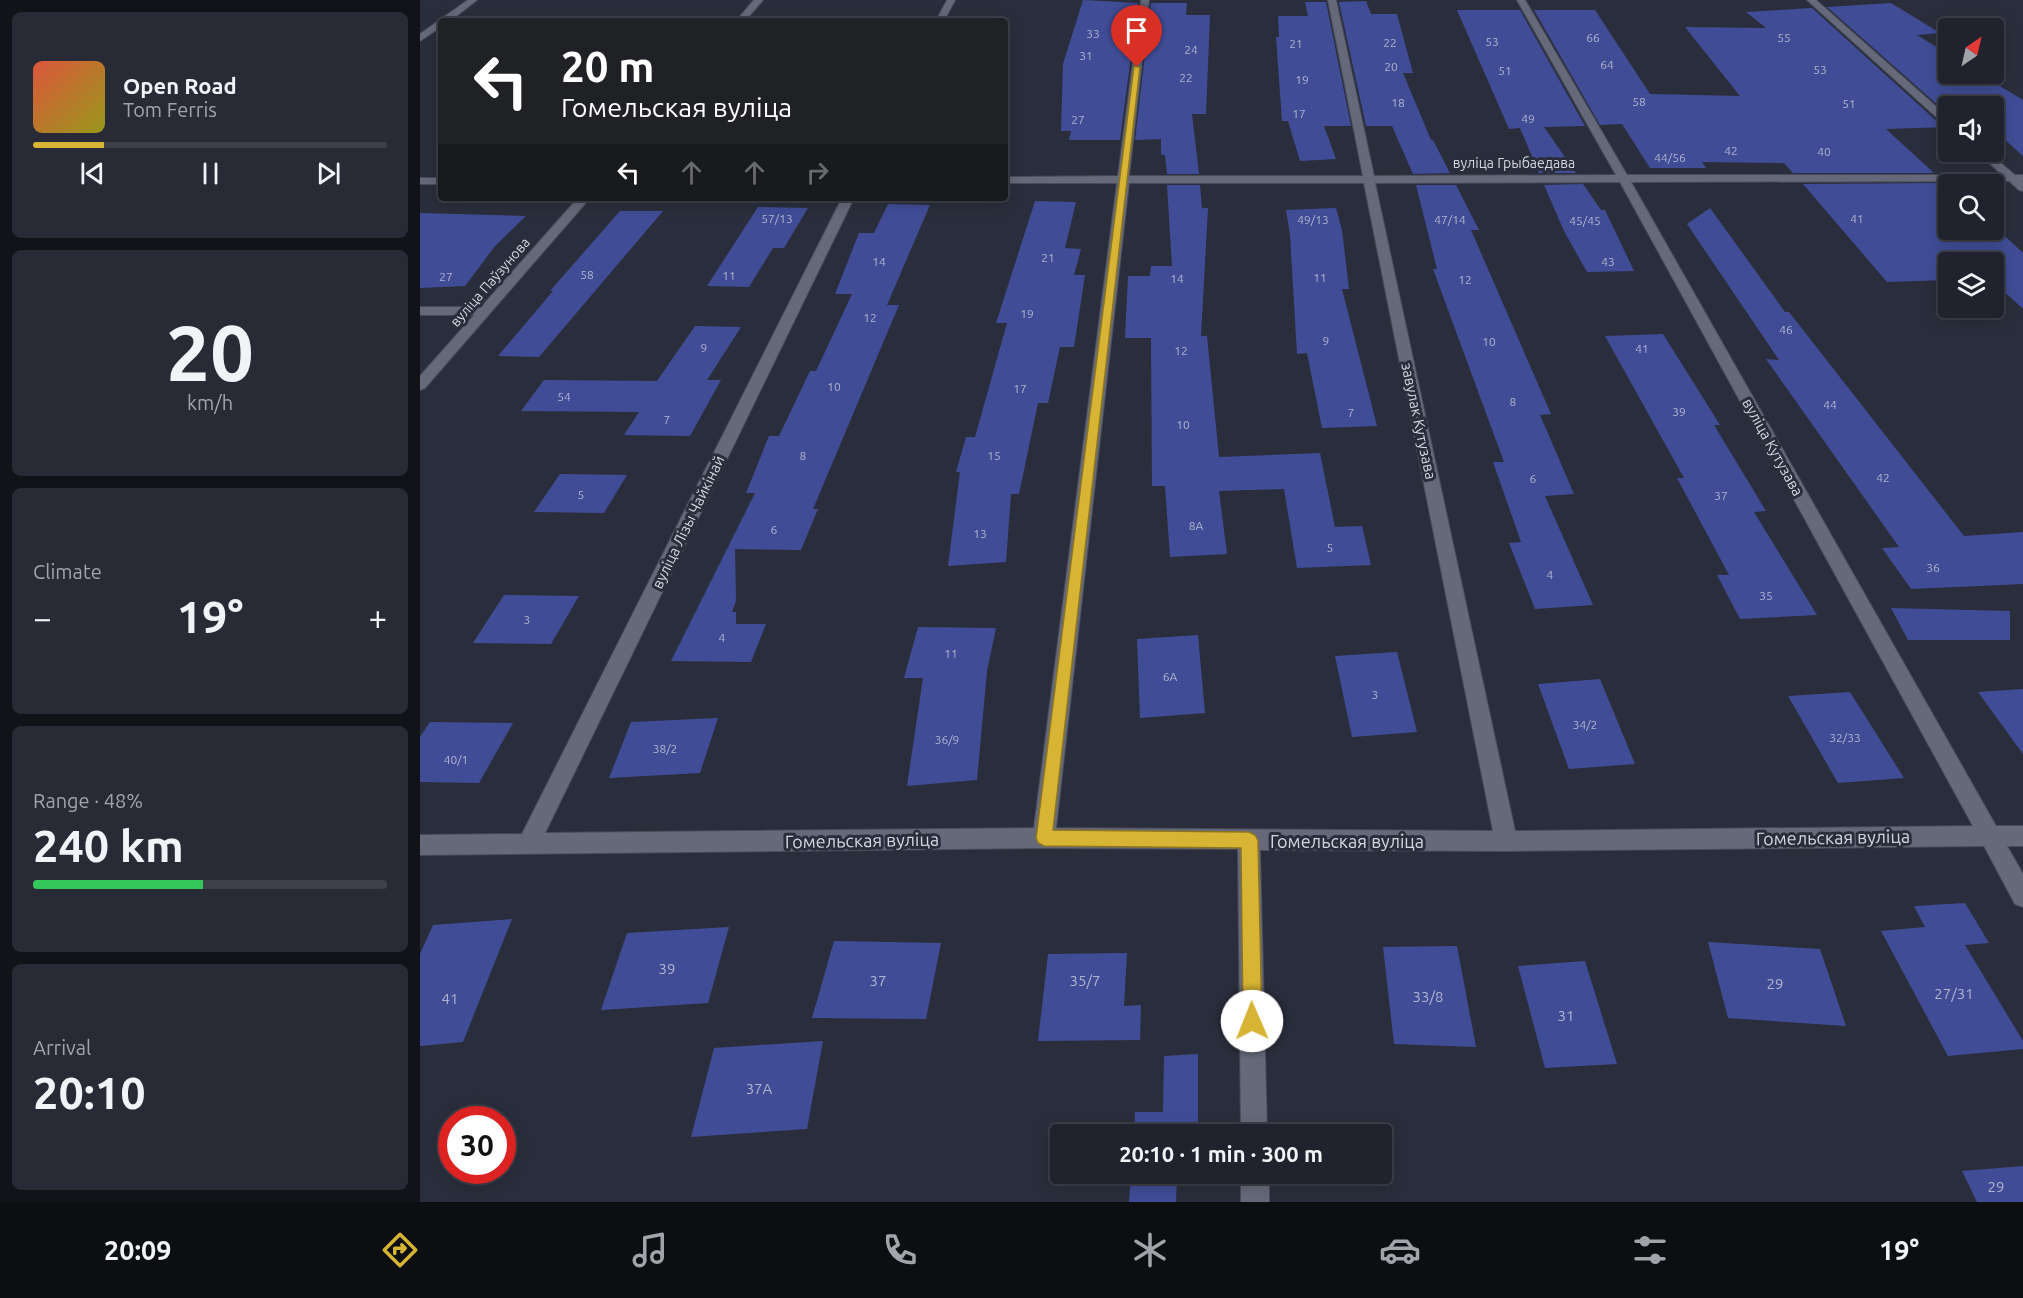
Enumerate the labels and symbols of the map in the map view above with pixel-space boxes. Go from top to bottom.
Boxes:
pin [1111,5,1162,67]
north arrow [1938,18,2004,84]
house number: 33 [1086,27,1100,40]
house number: 66 [1586,31,1600,44]
house number: 55 [1777,31,1791,44]
house number: 53 [1485,35,1499,48]
house number: 22 [1383,36,1397,49]
house number: 21 [1289,37,1303,50]
house number: 24 [1184,43,1198,56]
house number: 31 [1079,49,1093,62]
house number: 64 [1600,58,1614,71]
house number: 20 [1384,60,1398,73]
house number: 53 [1813,63,1827,76]
house number: 51 [1498,64,1512,77]
house number: 22 [1179,71,1193,84]
house number: 19 [1295,73,1309,86]
house number: 58 [1632,95,1646,108]
house number: 18 [1391,96,1405,109]
house number: 51 [1842,97,1856,110]
house number: 17 [1292,107,1306,120]
house number: 49 [1521,112,1535,125]
house number: 27 [1071,113,1085,126]
house number: 42 [1724,144,1738,157]
house number: 40 [1817,145,1831,158]
house number: 44/56 [1654,151,1686,164]
street label: вуліца Грыбаедава [1453,155,1575,171]
house number: 57/13 [761,212,793,225]
house number: 41 [1850,212,1864,225]
house number: 49/13 [1297,213,1329,226]
house number: 47/14 [1434,213,1466,226]
house number: 45/45 [1569,214,1601,227]
street label: вуліца Паўзунова [447,234,533,330]
house number: 21 [1041,251,1055,264]
house number: 14 [872,255,886,268]
house number: 43 [1601,255,1615,268]
house number: 58 [580,268,594,281]
house number: 11 [722,269,736,282]
house number: 27 [439,270,453,283]
house number: 11 [1313,271,1327,284]
house number: 14 [1170,272,1184,285]
house number: 12 [1458,273,1472,286]
house number: 19 [1020,307,1034,320]
house number: 12 [863,311,877,324]
house number: 46 [1779,323,1793,336]
house number: 9 [1323,334,1329,347]
house number: 10 [1482,335,1496,348]
house number: 9 [701,341,707,354]
house number: 41 [1635,342,1649,355]
house number: 12 [1174,344,1188,357]
street label: завулак Кутузава [1398,361,1440,481]
house number: 10 [827,380,841,393]
house number: 17 [1013,382,1027,395]
house number: 54 [557,390,571,403]
house number: 8 [1510,395,1517,408]
street label: вуліца Кутузава [1739,395,1807,499]
house number: 44 [1823,398,1837,411]
house number: 39 [1672,405,1686,418]
house number: 7 [1348,406,1354,419]
house number: 7 [664,413,670,426]
house number: 10 [1176,418,1190,431]
house number: 8 [800,449,807,462]
house number: 15 [987,449,1001,462]
street label: вуліца Лізы Чайкінай [648,453,728,591]
house number: 42 [1876,471,1890,484]
house number: 6 [1530,472,1537,485]
house number: 5 [578,488,584,501]
house number: 37 [1714,489,1728,502]
house number: 8А [1189,519,1203,532]
house number: 6 [771,523,778,536]
house number: 13 [973,527,987,540]
house number: 5 [1327,541,1333,554]
house number: 36 [1926,561,1940,574]
house number: 4 [1547,568,1554,581]
house number: 35 [1759,589,1773,602]
house number: 3 [524,613,530,626]
house number: 4 [719,631,726,644]
house number: 11 [944,647,958,660]
house number: 6А [1163,670,1177,683]
house number: 3 [1372,688,1378,701]
house number: 34/2 [1573,718,1597,731]
house number: 32/33 [1829,731,1861,744]
house number: 36/9 [935,733,959,746]
house number: 38/2 [653,742,677,755]
house number: 40/1 [444,753,468,766]
street label: Гомельская вуліца [1756,826,1910,848]
street label: Гомельская вуліца [785,829,939,851]
street label: Гомельская вуліца [1270,831,1424,851]
house number: 39 [659,960,675,977]
house number: 37 [870,972,886,989]
house number: 35/7 [1070,972,1100,989]
house number: 29 [1767,975,1783,992]
house number: 27/31 [1934,985,1974,1002]
house number: 33/8 [1413,988,1443,1005]
position arrow [1220,989,1284,1053]
house number: 41 [442,990,458,1007]
house number: 31 [1558,1007,1574,1024]
house number: 37А [746,1080,773,1097]
speed limit sign: 30 [438,1106,516,1184]
house number: 29 [1988,1178,2004,1195]

